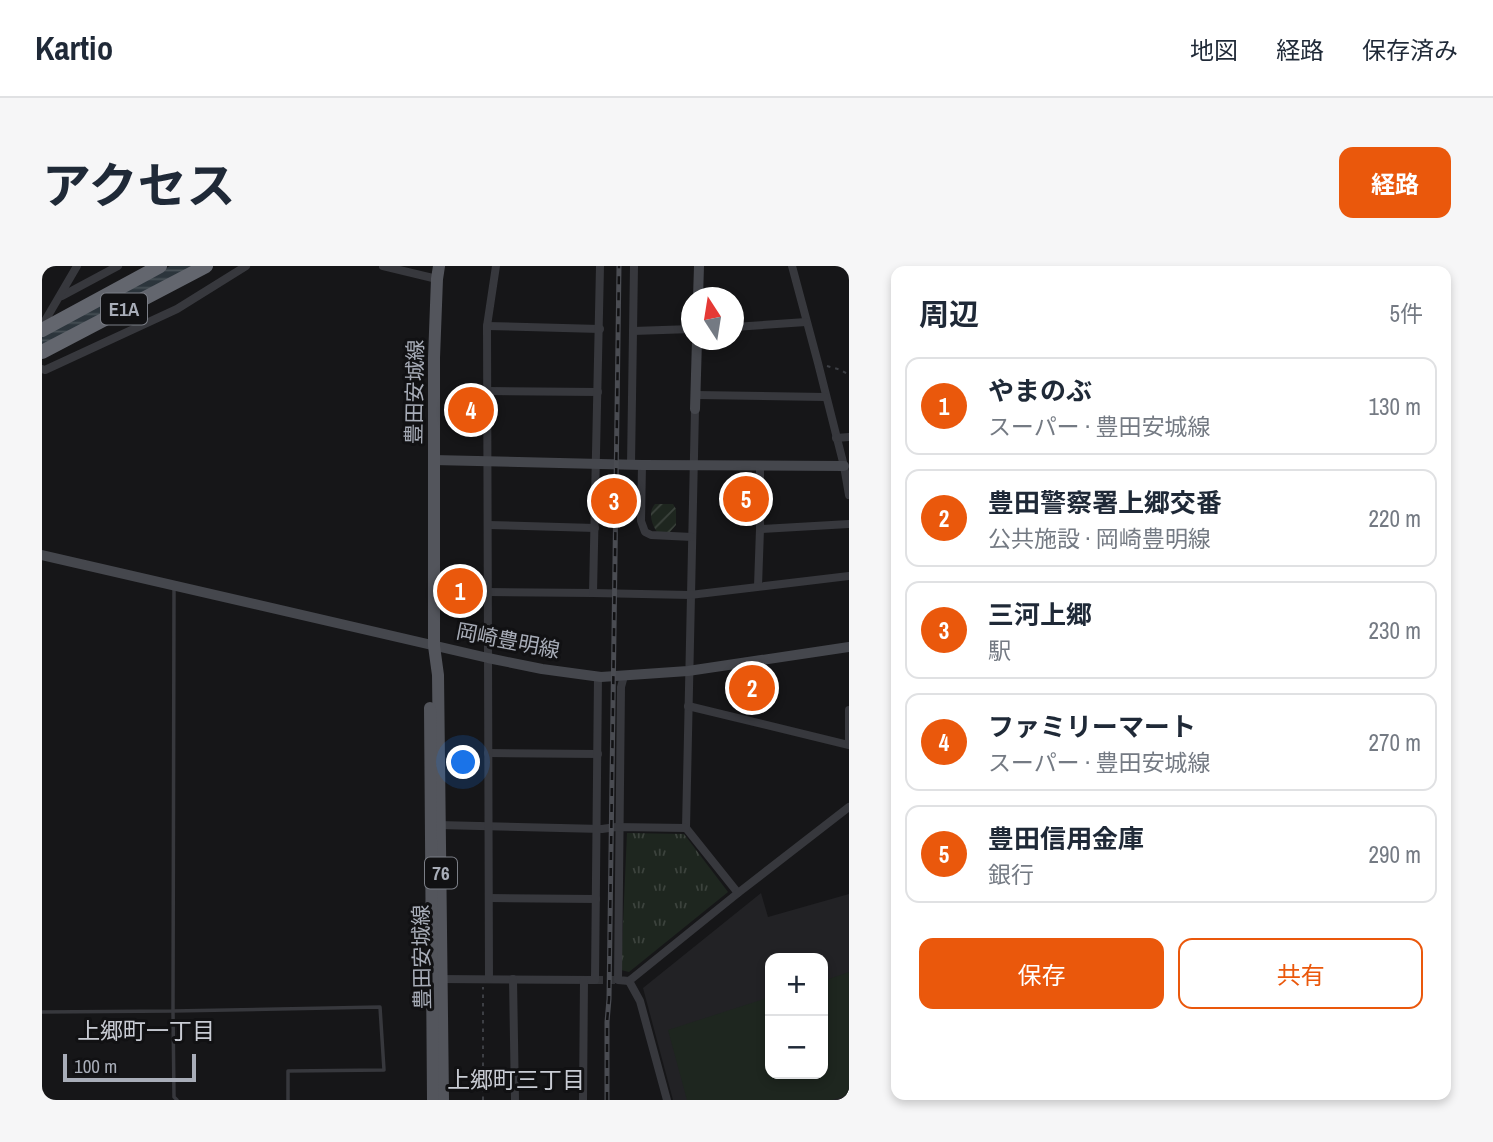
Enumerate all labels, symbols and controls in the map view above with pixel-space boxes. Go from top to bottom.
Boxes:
text: Kartio [35,26,113,70]
text: 地図 [1190,34,1238,66]
text: 経路 [1276,34,1324,66]
text: 保存済み [1362,34,1458,66]
button: 経路 [1339,147,1451,218]
text: アクセス [42,152,236,218]
north arrow [681,287,744,350]
road number: E1A [101,294,147,324]
text: 周辺 [919,294,979,334]
text: 5件 [1390,298,1423,329]
street label: 豊田安城線 [399,339,430,445]
text: やまのぶ [988,373,1092,408]
pin: 4 [448,384,494,436]
text: 1 [939,391,949,422]
text: 130 m [1369,391,1421,422]
text: スーパー · 豊田安城線 [988,411,1211,442]
pin: 5 [723,473,769,525]
pin: 3 [591,475,637,527]
text: 豊田警察署上郷交番 [988,485,1222,520]
text: 2 [939,503,949,534]
text: 220 m [1369,503,1421,534]
text: 公共施設 · 岡崎豊明線 [988,523,1211,554]
pin: 1 [437,565,483,617]
text: 三河上郷 [988,597,1092,632]
text: 3 [939,615,949,646]
text: 230 m [1369,615,1421,646]
street label: 岡崎豊明線 [454,616,562,665]
text: 駅 [988,635,1011,666]
pin: 2 [729,662,775,714]
text: ファミリーマート [988,709,1196,744]
text: 4 [939,727,949,758]
text: 270 m [1369,727,1421,758]
your location [446,745,480,779]
text: スーパー · 豊田安城線 [988,747,1211,778]
text: 豊田信用金庫 [988,821,1144,856]
text: 5 [939,839,949,870]
text: 290 m [1369,839,1421,870]
road number: 76 [425,858,457,888]
text: 銀行 [988,859,1034,890]
street label: 豊田安城線 [406,904,437,1010]
button: 保存 [919,938,1164,1009]
button: 共有 [1178,938,1423,1009]
map controls [765,953,828,1079]
button: + [765,953,828,1016]
district label: 上郷町一丁目 [77,1015,215,1046]
button: − [765,1016,828,1079]
scale bar [63,1051,196,1083]
text: 100 m [74,1053,117,1079]
district label: 上郷町三丁目 [447,1064,585,1095]

